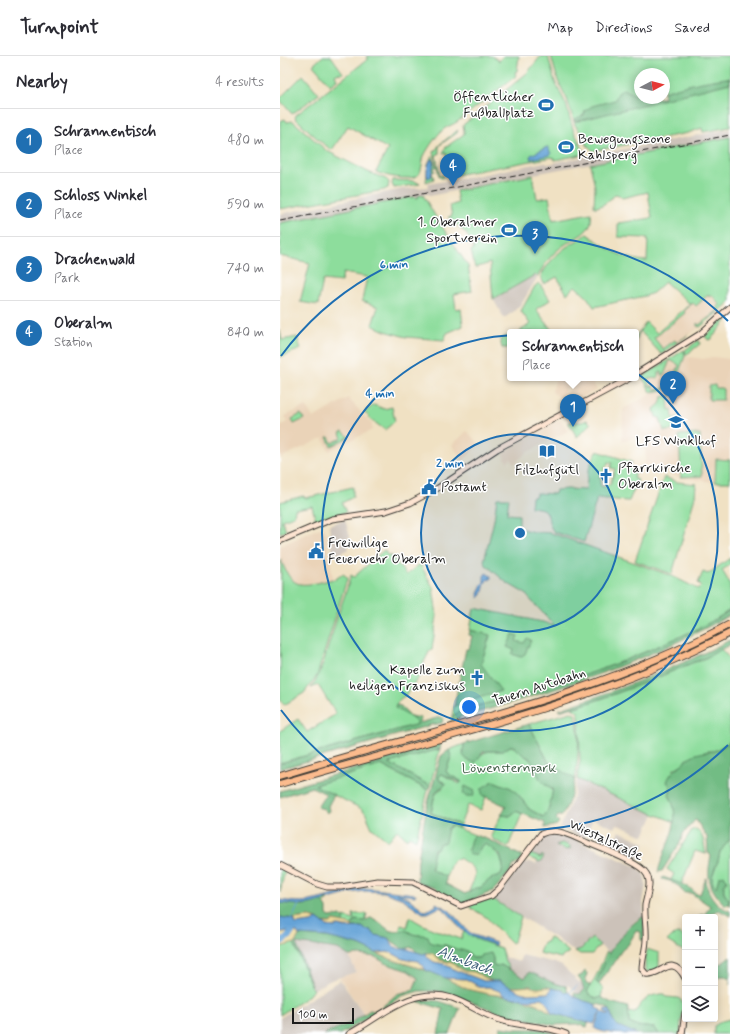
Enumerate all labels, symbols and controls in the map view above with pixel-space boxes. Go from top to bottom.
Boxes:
text: Turnpoint [20,15,99,40]
text: Map [547,19,573,37]
text: Directions [595,19,653,37]
text: Saved [675,19,710,37]
north arrow [634,68,670,104]
text: Nearby [16,71,68,93]
text: 4 results [215,74,264,91]
place label: Öffentlicher Fußballplatz [453,88,534,122]
sports icon: Öffentlicher Fußballplatz [537,96,555,114]
text: Schrannentisch [54,122,156,142]
place label: Bewegungszone Kahlsperg [578,130,671,164]
text: 1 [26,132,32,149]
text: 480 m [228,132,264,149]
sports icon: Bewegungszone Kahlsperg [557,138,575,156]
text: Place [54,142,83,159]
pin: 4 [440,153,466,186]
text: Schloss Winkel [54,186,147,206]
text: 2 [26,196,32,213]
text: 590 m [227,196,264,213]
text: Place [54,206,83,223]
place label: 1. Oberalmer Sportverein [417,213,497,247]
sports icon: 1. Oberalmer Sportverein [500,221,518,239]
pin: 3 [522,221,548,254]
text: Drachenwald [54,250,135,270]
text: 6 min [380,257,408,273]
text: 3 [26,260,32,277]
text: 740 m [227,260,264,277]
text: Park [54,270,80,287]
text: Oberalm [54,314,113,334]
text: 4 [25,324,33,341]
text: 840 m [227,324,264,341]
popup [507,329,639,381]
text: Station [54,334,92,351]
text: Schrannentisch [522,337,624,357]
text: Place [522,357,551,374]
pin: 2 [660,371,686,404]
text: 4 min [365,386,395,402]
pin: 1 [560,394,586,427]
school or university icon: LFS Winklhof [667,413,685,431]
place label: LFS Winklhof [636,432,716,450]
library icon: Filzhofgütl [538,442,556,460]
text: 2 min [436,456,464,472]
place label: Pfarrkirche Oberalm [618,459,691,493]
place label: Filzhofgütl [515,461,579,481]
church icon: Pfarrkirche Oberalm [597,467,615,485]
public building icon: Postamt [420,478,438,496]
place label: Postamt [441,478,487,496]
centre of rings [513,526,527,540]
place label: Freiwillige Feuerwehr Oberalm [328,534,446,568]
public building icon: Freiwillige Feuerwehr Oberalm [307,542,325,560]
place label: Kapelle zum heiligen Franziskus [349,661,465,695]
street label: Tauern Autobahn [490,663,588,711]
church icon: Kapelle zum heiligen Franziskus [468,669,486,687]
your location [459,697,479,717]
park label: Löwensternpark [462,759,556,777]
street label: Wiestalstraße [566,815,646,865]
map controls [682,914,718,1022]
button: + [682,914,718,950]
water label: Almbach [434,942,496,980]
button: − [682,950,718,986]
button: layers [682,986,718,1022]
scale bar [292,1006,354,1025]
text: 100 m [298,1008,328,1022]

